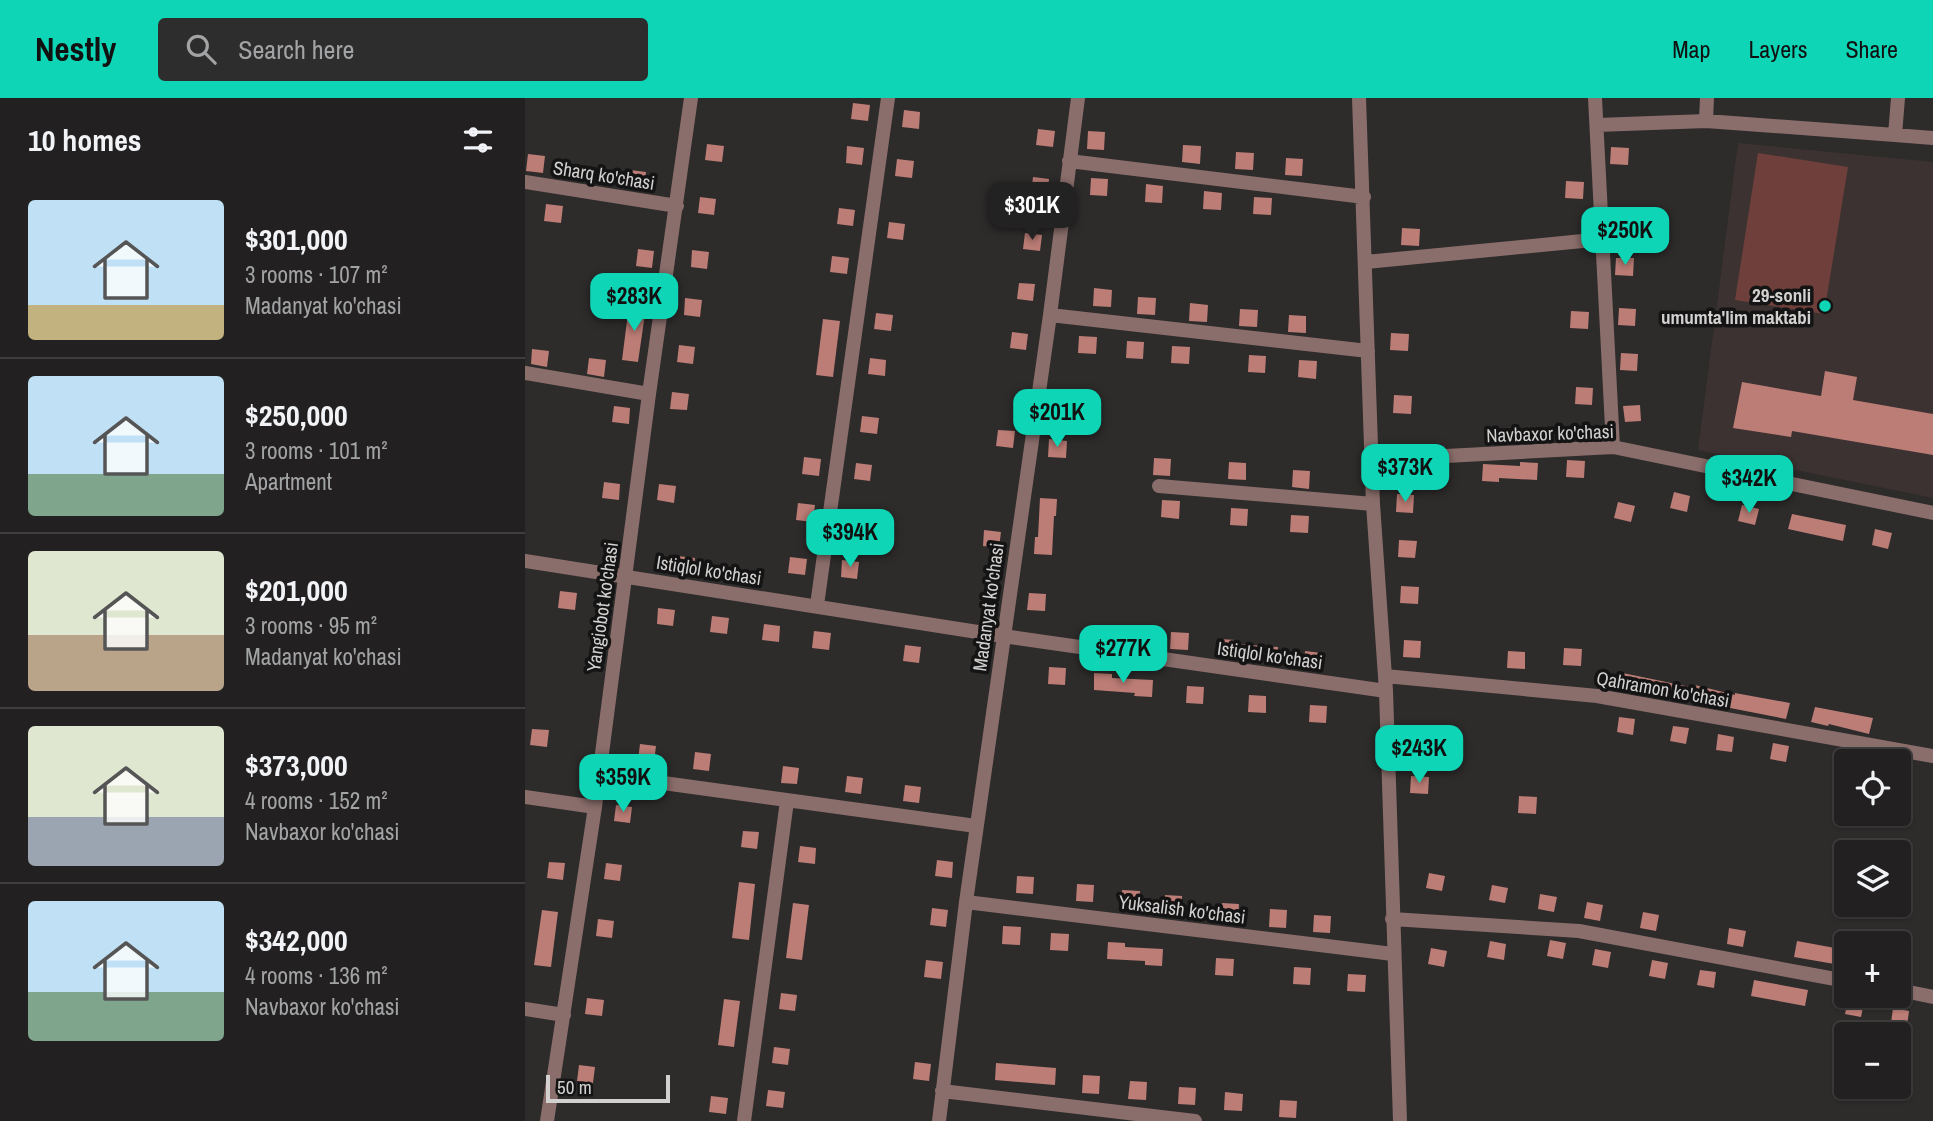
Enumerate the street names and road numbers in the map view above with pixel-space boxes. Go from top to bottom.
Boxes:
street label: Sharq ko'chasi [551,154,657,196]
street label: Navbaxor ko'chasi [1486,418,1614,448]
street label: Yangiobot ko'chasi [580,540,624,674]
street label: Madanyat ko'chasi [966,541,1010,673]
street label: Istiqlol ko'chasi [655,549,763,591]
street label: Istiqlol ko'chasi [1216,635,1324,675]
street label: Qahramon ko'chasi [1594,665,1732,713]
street label: Yuksalish ko'chasi [1117,888,1247,930]

